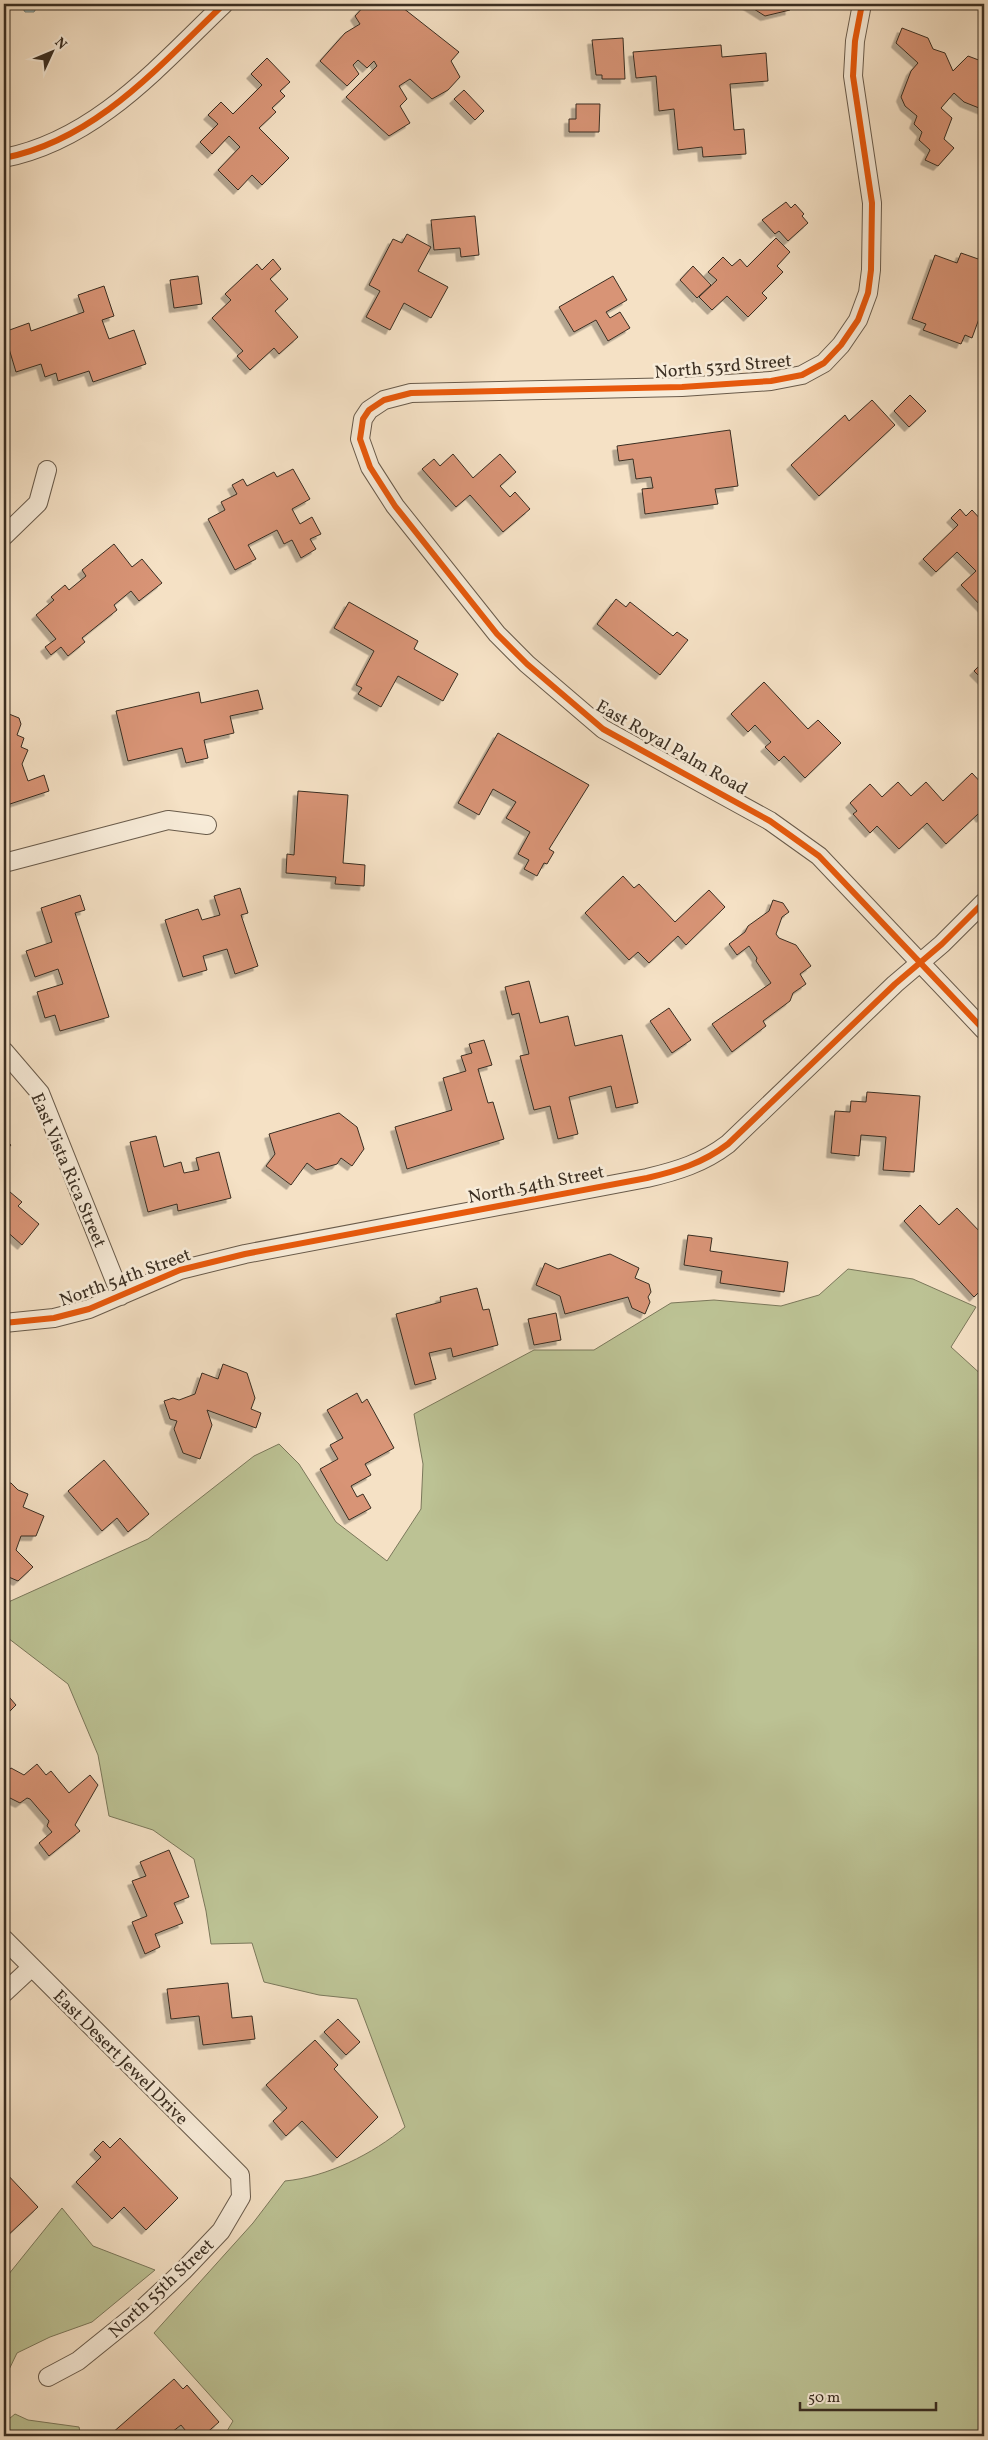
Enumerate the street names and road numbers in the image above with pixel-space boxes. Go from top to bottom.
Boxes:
street label: North 53rd Street [654,349,793,386]
street label: East Royal Palm Road [591,695,752,802]
street label: East Vista Rica Street [24,1089,112,1252]
street label: North 54th Street [466,1160,607,1211]
street label: North 54th Street [56,1243,195,1314]
street label: East Desert Jewel Drive [47,1985,193,2131]
street label: North 55th Street [104,2233,220,2345]

